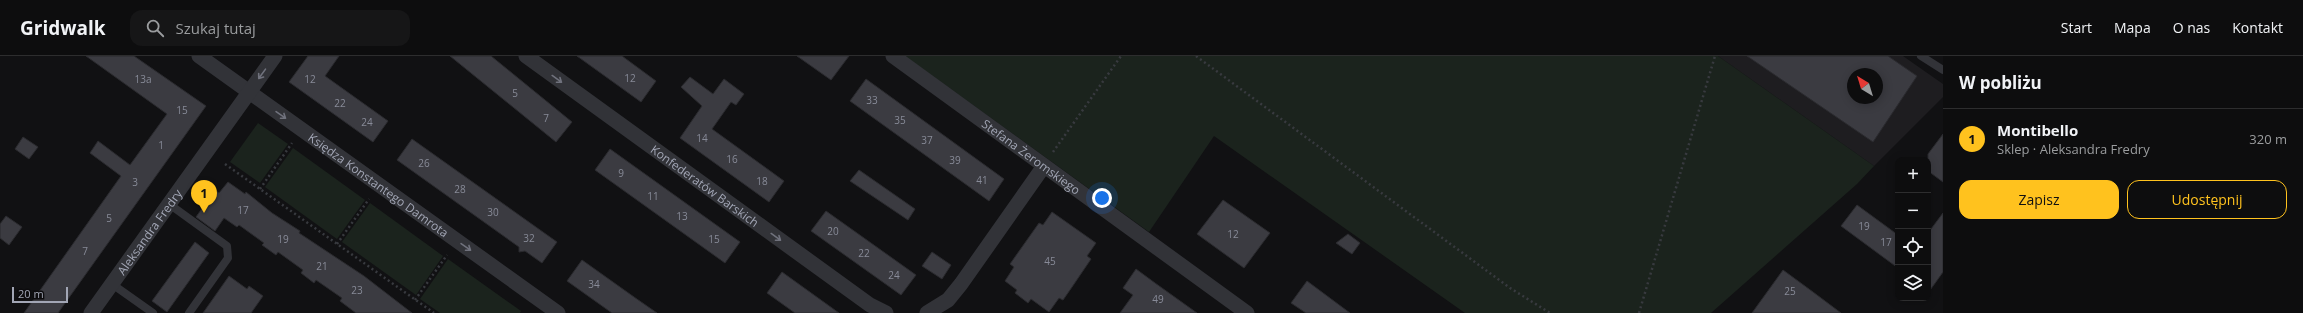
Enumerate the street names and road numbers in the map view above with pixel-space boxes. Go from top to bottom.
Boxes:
street label: Stefana Żeromskiego [979,115,1084,198]
street label: Księdza Konstantego Damrota [305,129,452,241]
street label: Konfederatów Barskich [647,141,763,231]
street label: Aleksandra Fredry [113,185,186,278]

